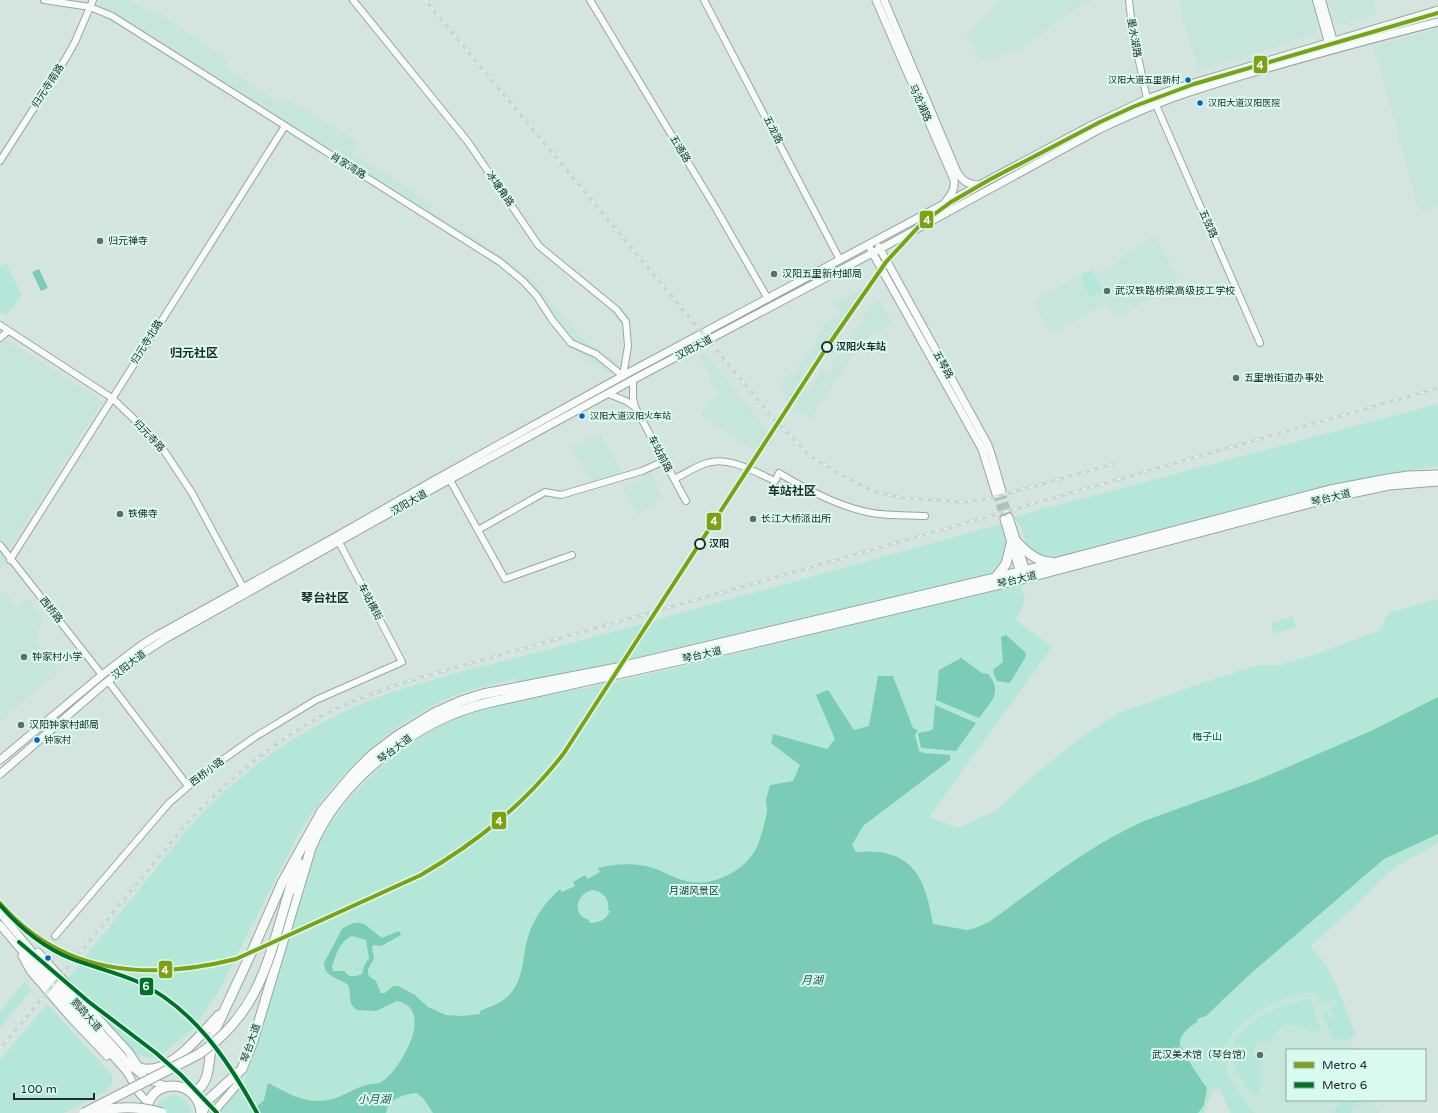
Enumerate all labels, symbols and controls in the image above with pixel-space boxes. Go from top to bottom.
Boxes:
street label: 墨水湖路 [1125,17,1143,59]
line badge: 4 [1253,55,1268,74]
text: 4 [1257,59,1264,72]
street label: 归元寺南路 [29,62,67,110]
place label: 汉阳大道五里新村 [1108,74,1180,86]
marker: 汉阳大道五里新村 [1183,75,1193,85]
street label: 马沧湖路 [906,82,934,124]
marker: 汉阳大道汉阳医院 [1195,98,1205,108]
place label: 汉阳大道汉阳医院 [1208,98,1280,109]
street label: 五龙路 [761,114,785,146]
street label: 五通路 [667,133,693,165]
street label: 肖家湾路 [328,150,368,182]
street label: 冰塘角路 [484,169,516,209]
street label: 五弦路 [1196,208,1220,240]
line badge: 4 [919,210,934,229]
text: 4 [924,214,931,227]
place label: 归元禅寺 [108,235,148,247]
marker: 归元禅寺 [95,236,105,246]
place label: 汉阳五里新村邮局 [782,268,862,280]
marker: 汉阳五里新村邮局 [769,269,779,279]
place label: 武汉铁路桥梁高级技工学校 [1115,285,1235,297]
marker: 武汉铁路桥梁高级技工学校 [1102,286,1112,296]
street label: 归元寺北路 [129,318,165,366]
street label: 汉阳大道 [674,333,714,363]
marker: 汉阳火车站 [821,341,833,353]
place label: 汉阳火车站 [836,341,886,353]
district label: 归元社区 [170,346,218,360]
street label: 五琴路 [930,349,956,381]
place label: 五里墩街道办事处 [1244,372,1324,384]
marker: 五里墩街道办事处 [1231,373,1241,383]
marker: 汉阳大道汉阳火车站 [577,411,587,421]
place label: 汉阳大道汉阳火车站 [590,411,671,422]
street label: 归元寺路 [131,417,167,455]
street label: 车站前路 [645,434,675,474]
district label: 车站社区 [768,484,816,498]
street label: 琴台大道 [1310,487,1352,509]
street label: 汉阳大道 [389,488,429,518]
place label: 铁佛寺 [128,508,158,520]
marker: 铁佛寺 [115,509,125,519]
line badge: 4 [706,512,722,531]
place label: 长江大桥派出所 [761,513,831,525]
marker: 长江大桥派出所 [748,514,758,524]
text: 4 [711,515,718,528]
marker: 汉阳 [694,538,706,550]
place label: 汉阳 [709,538,729,550]
street label: 琴台大道 [996,569,1038,591]
street label: 车站横街 [355,582,385,622]
district label: 琴台社区 [301,591,349,605]
street label: 西桥路 [37,595,65,625]
street label: 琴台大道 [681,645,723,665]
street label: 汉阳大道 [110,648,148,682]
place label: 钟家村小学 [32,651,82,663]
marker: 钟家村小学 [19,652,29,662]
place label: 汉阳钟家村邮局 [29,719,99,731]
marker: 汉阳钟家村邮局 [16,720,26,730]
park label: 梅子山 [1192,731,1222,743]
street label: 琴台大道 [375,732,415,766]
place label: 钟家村 [44,734,71,746]
marker: 钟家村 [32,735,42,745]
street label: 西桥小路 [187,755,227,789]
line badge: 4 [491,811,507,830]
text: 4 [496,815,503,828]
park label: 月湖风景区 [669,885,719,897]
unlabelled marker [43,953,53,963]
line badge: 4 [158,960,173,979]
text: 4 [162,964,169,977]
water label: 月湖 [801,974,825,987]
line badge: 6 [139,977,154,996]
text: 6 [143,980,150,993]
street label: 鹦鹉大道 [68,996,104,1034]
street label: 琴台大道 [239,1022,263,1064]
place label: 武汉美术馆（琴台馆） [1152,1049,1252,1061]
legend [1286,1049,1426,1101]
marker: 武汉美术馆（琴台馆） [1255,1050,1265,1060]
text: Metro 4 [1322,1058,1368,1072]
scale bar [14,1075,94,1101]
text: Metro 6 [1322,1078,1367,1092]
text: 100 m [20,1082,57,1096]
water label: 小月湖 [358,1093,392,1106]

